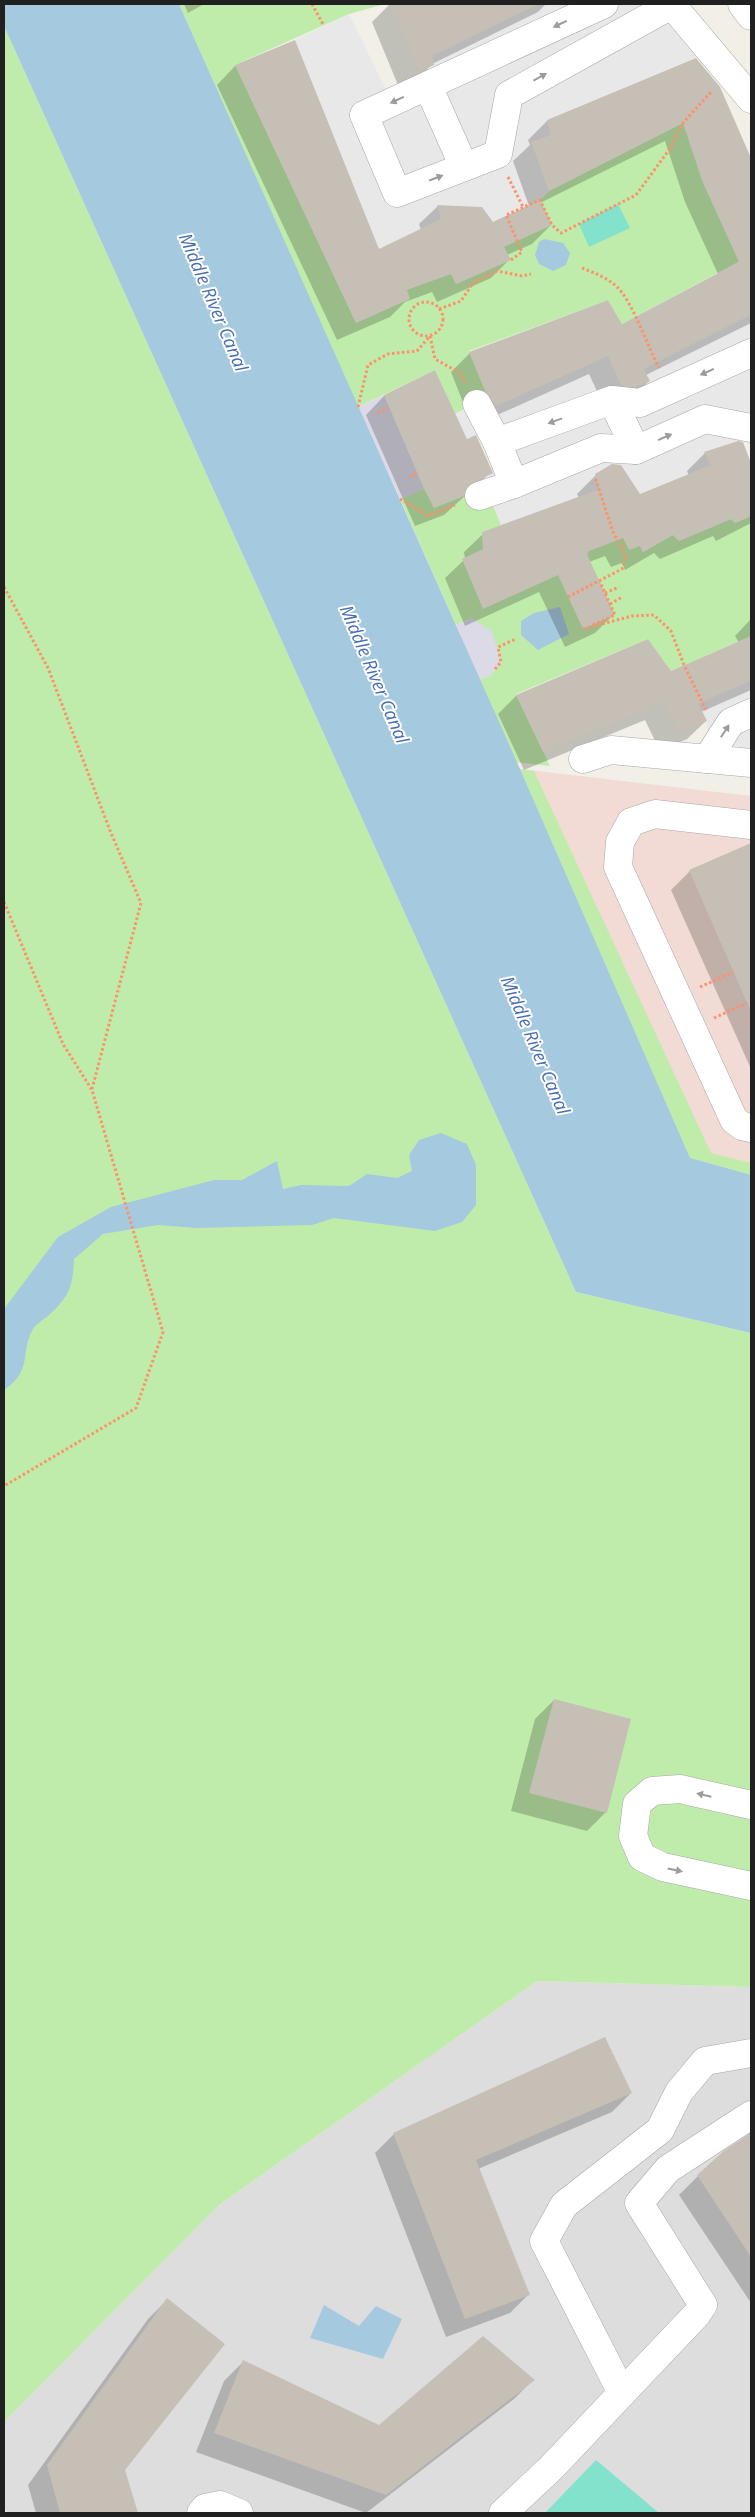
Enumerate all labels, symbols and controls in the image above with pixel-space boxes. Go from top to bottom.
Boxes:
one-way arrow [553,21,567,29]
one-way arrow [534,73,547,82]
one-way arrow [390,97,404,105]
one-way arrow [429,174,444,182]
water label: Middle River Canal [174,229,254,375]
one-way arrow [700,369,714,377]
one-way arrow [547,417,562,425]
one-way arrow [658,432,672,440]
water label: Middle River Canal [335,601,415,747]
one-way arrow [720,725,730,738]
water label: Middle River Canal [496,972,576,1118]
one-way arrow [696,1791,711,1799]
one-way arrow [668,1866,683,1874]

